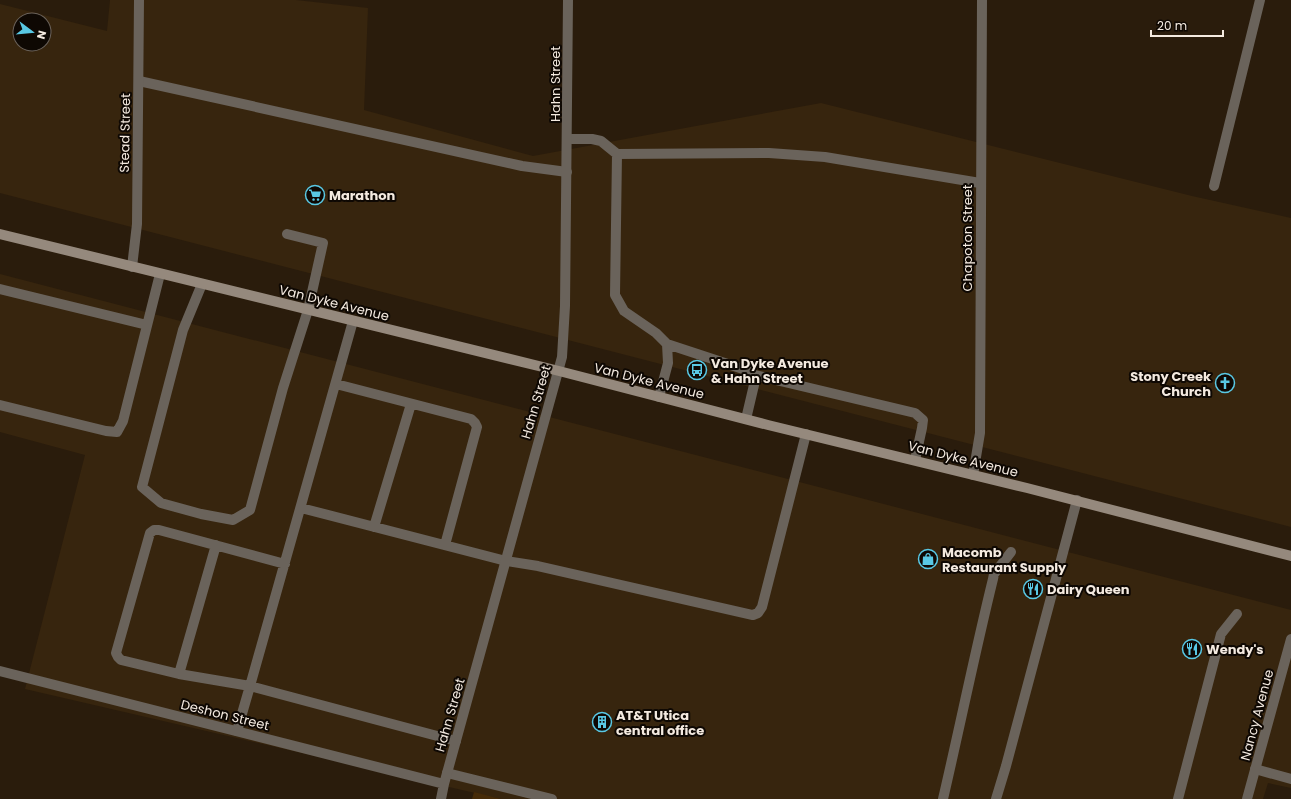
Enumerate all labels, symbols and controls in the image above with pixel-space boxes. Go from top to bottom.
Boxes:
north arrow [12,12,52,52]
scale bar [1151,12,1223,38]
text: 20 m [1157,17,1187,34]
text: N [33,29,50,41]
street label: Hahn Street [546,46,565,122]
street label: Stead Street [115,93,135,173]
supermarket icon: Marathon [304,184,326,206]
street label: Chapoton Street [958,184,977,292]
place label: Marathon [329,186,395,205]
street label: Van Dyke Avenue [277,280,391,326]
place label: Van Dyke Avenue & Hahn Street [711,354,829,388]
street label: Van Dyke Avenue [592,358,706,404]
bus stop icon: Van Dyke Avenue & Hahn Street [686,359,708,381]
street label: Hahn Street [516,363,556,441]
place label: Stony Creek Church [1130,367,1211,401]
church icon: Stony Creek Church [1214,372,1236,394]
street label: Van Dyke Avenue [906,436,1020,482]
place label: Macomb Restaurant Supply [942,543,1067,577]
shop icon: Macomb Restaurant Supply [917,548,939,570]
restaurant icon: Dairy Queen [1022,578,1044,600]
place label: Dairy Queen [1047,580,1130,599]
restaurant icon: Wendy's [1181,638,1203,660]
place label: Wendy's [1206,640,1264,659]
street label: Nancy Avenue [1236,667,1278,763]
street label: Hahn Street [430,676,470,754]
street label: Deshon Street [179,695,271,735]
place label: AT&T Utica central office [616,706,704,740]
building icon: AT&T Utica central office [591,711,613,733]

